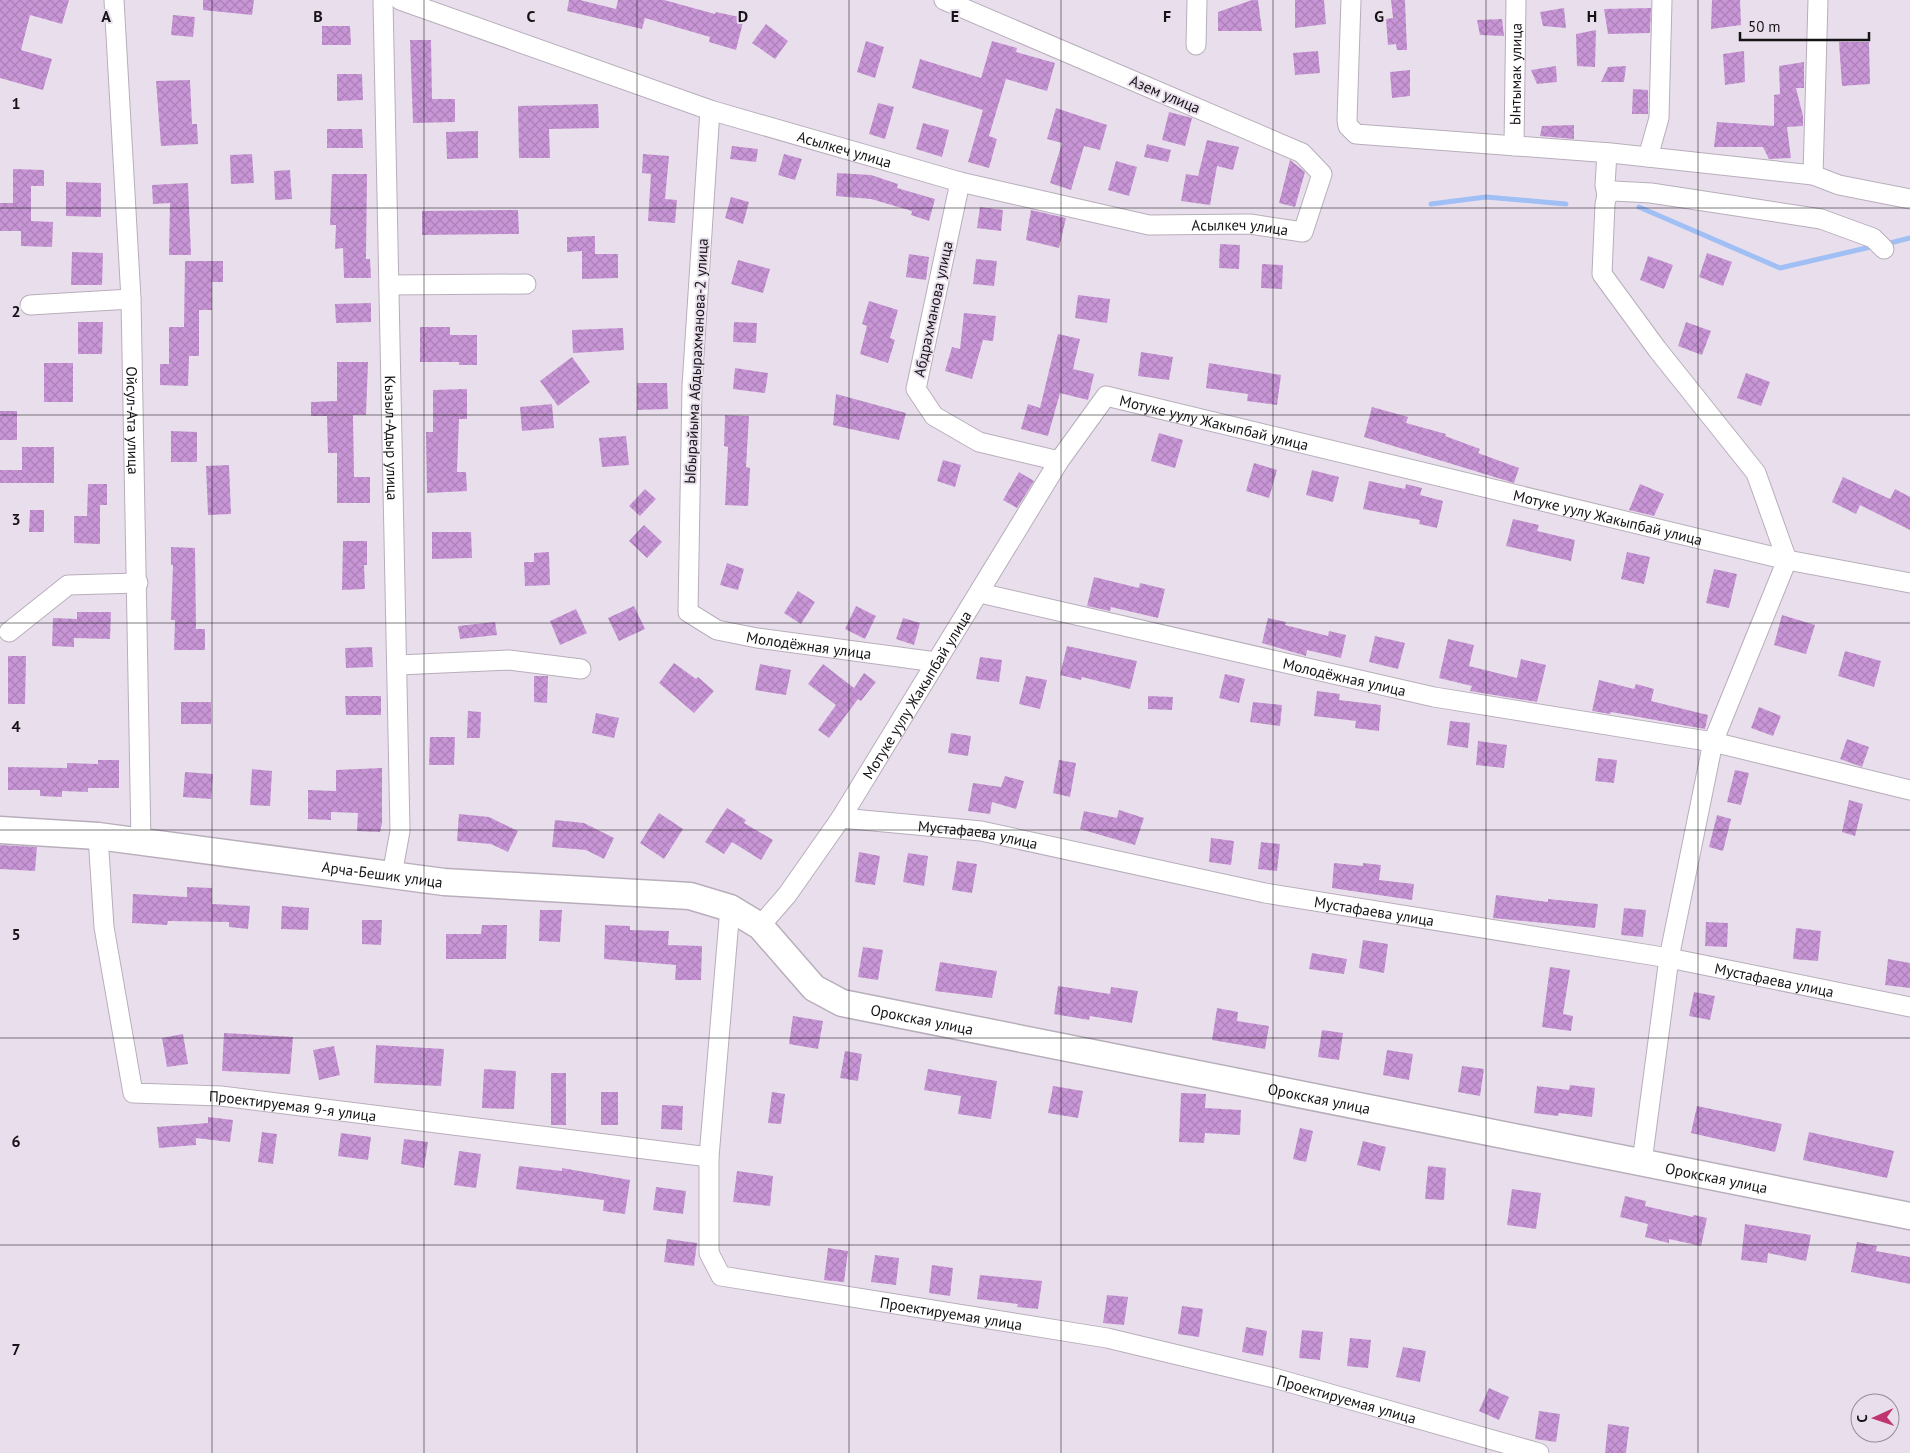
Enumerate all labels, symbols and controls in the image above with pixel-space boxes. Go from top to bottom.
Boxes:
text: A [101,6,111,26]
text: B [313,6,323,26]
text: C [527,6,536,26]
text: D [738,6,748,26]
text: E [951,6,959,26]
text: F [1163,6,1171,26]
text: G [1374,6,1384,26]
text: H [1587,6,1597,26]
scale bar [1740,10,1869,42]
text: 50 m [1748,17,1781,36]
street label: Ынтымак улица [1505,23,1525,125]
street label: Азем улица [1127,71,1203,117]
text: 1 [11,93,21,113]
street label: Асылкеч улица [795,126,894,171]
street label: Асылкеч улица [1191,214,1290,239]
street label: Ыбырайыма Абдырахманова-2 улица [680,238,712,484]
street label: Абдрахманова улица [909,239,957,379]
text: 2 [11,301,21,321]
street label: Ойсул-Ата улица [123,366,144,475]
street label: Кызыл-Адыр улица [381,375,403,501]
street label: Мотуке уулу Жакыпбай улица [1118,390,1311,454]
street label: Мотуке уулу Жакыпбай улица [1512,485,1704,549]
text: 3 [11,509,21,529]
street label: Мотуке уулу Жакыпбай улица [858,607,975,782]
street label: Молодёжная улица [745,627,873,663]
street label: Молодёжная улица [1281,653,1408,700]
text: 4 [11,716,21,736]
street label: Мустафаева улица [917,816,1040,853]
street label: Арча-Бешик улица [321,856,444,891]
street label: Мустафаева улица [1313,892,1436,930]
text: 5 [11,924,21,944]
street label: Мустафаева улица [1713,958,1836,1001]
street label: Орокская улица [869,999,975,1038]
street label: Орокская улица [1266,1079,1372,1118]
street label: Проектируемая 9-я улица [209,1086,378,1125]
text: 6 [11,1131,21,1151]
street label: Орокская улица [1663,1158,1769,1197]
street label: Проектируемая улица [879,1292,1024,1334]
text: 7 [11,1339,21,1359]
street label: Проектируемая улица [1275,1370,1419,1427]
north arrow [1850,1393,1900,1443]
text: С [1853,1414,1871,1423]

